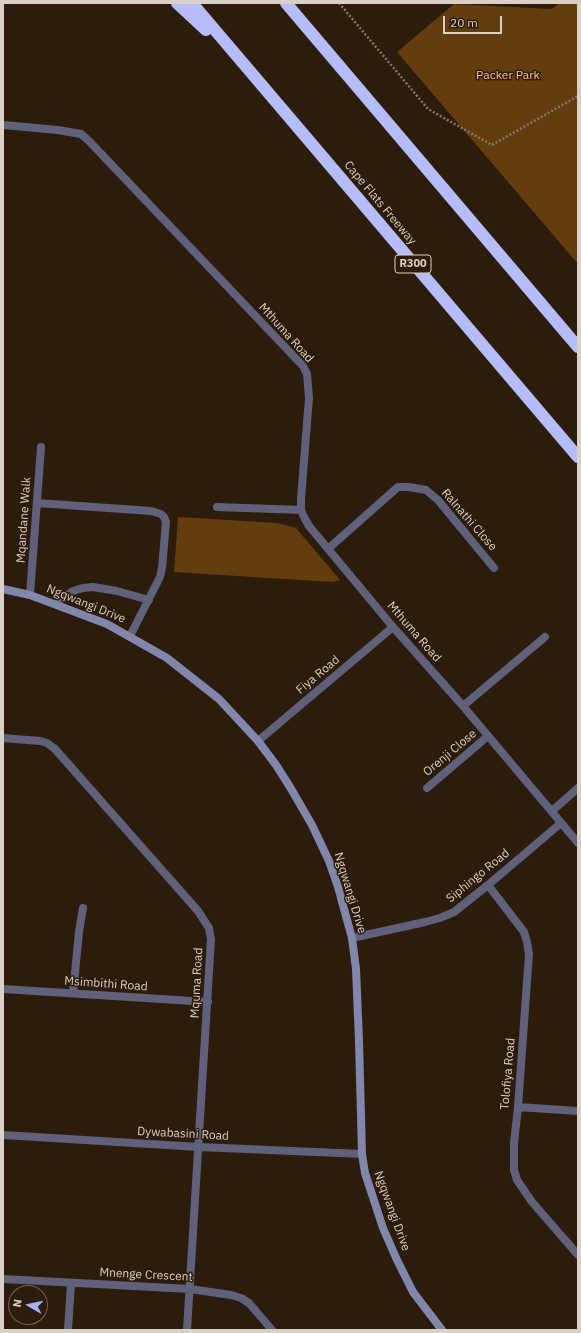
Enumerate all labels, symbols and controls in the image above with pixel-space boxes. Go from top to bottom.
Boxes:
scale bar [445,8,504,34]
text: 20 m [450,15,478,30]
park label: Packer Park [476,69,540,83]
street label: Cape Flats Freeway [341,158,419,248]
road number: R300 [395,255,431,273]
street label: Mthuma Road [256,300,316,366]
street label: Mqandane Walk [14,477,34,563]
street label: Ralnathi Close [438,486,500,554]
street label: Ngqwangi Drive [44,582,128,626]
street label: Mthuma Road [384,599,444,665]
street label: Fiya Road [293,653,343,697]
street label: Orenji Close [420,727,480,779]
street label: Siphingo Road [444,846,512,906]
street label: Ngqwangi Drive [331,851,369,935]
street label: Mquma Road [188,947,206,1019]
street label: Msimbithi Road [64,974,148,994]
street label: Tolofiya Road [498,1037,518,1111]
street label: Dywabasini Road [137,1124,229,1144]
street label: Ngqwangi Drive [371,1169,413,1253]
street label: Mnenge Crescent [99,1265,193,1285]
north arrow [8,1285,48,1325]
text: N [10,1298,25,1308]

